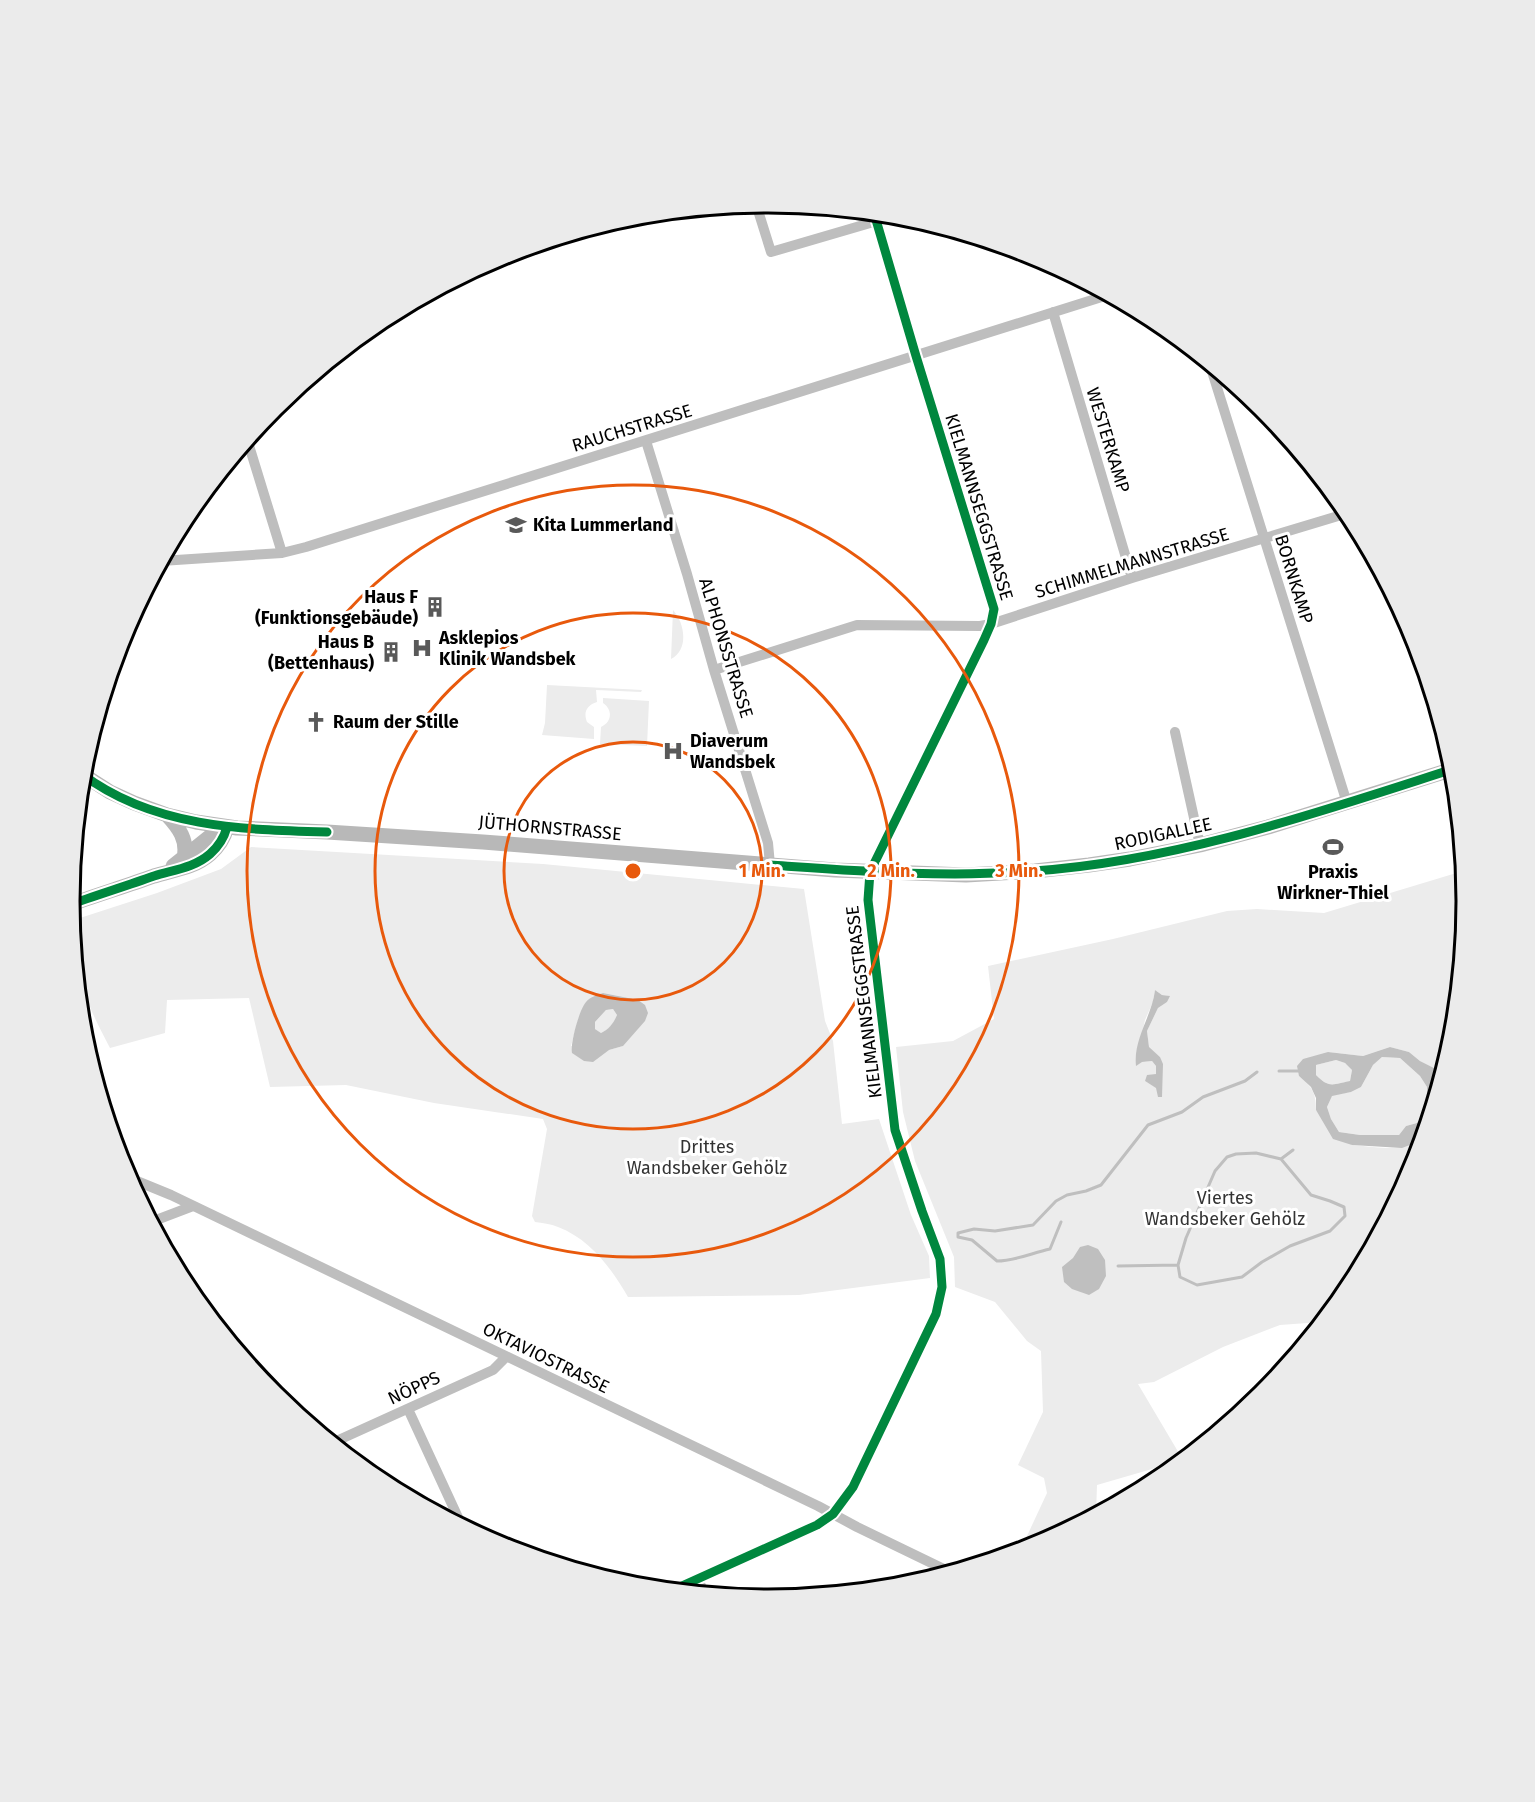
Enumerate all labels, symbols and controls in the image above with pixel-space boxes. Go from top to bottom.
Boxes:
street label: WESTERKAMP [1082,385,1134,495]
street label: RAUCHSTRASSE [569,399,695,457]
street label: KIELMANNSEGGSTRASSE [940,411,1018,603]
school or university icon: Kita Lummerland [504,513,528,537]
place label: Kita Lummerland [533,514,673,536]
street label: SCHIMMELMANNSTRASSE [1032,523,1232,603]
street label: BORNKAMP [1270,532,1318,626]
street label: ALPHONSSTRASSE [694,575,758,721]
place label: Haus F (Funktionsgebäude) [255,586,418,629]
building icon: Haus F (Funktionsgebäude) [423,595,447,619]
place label: Asklepios Klinik Wandsbek [438,627,577,670]
place label: Haus B (Bettenhaus) [268,631,374,674]
hospital icon: Asklepios Klinik Wandsbek [410,636,434,660]
building icon: Haus B (Bettenhaus) [379,640,403,664]
church icon: Raum der Stille [304,710,328,734]
place label: Raum der Stille [333,711,459,733]
place label: Diaverum Wandsbek [690,730,776,773]
hospital icon: Diaverum Wandsbek [661,739,685,763]
street label: JÜTHORNSTRASSE [478,811,622,845]
street label: RODIGALLEE [1112,813,1214,855]
sports icon: Praxis Wirkner-Thiel [1321,835,1345,859]
text: 1 Min. [739,860,785,882]
text: 2 Min. [867,860,915,882]
text: 3 Min. [994,860,1043,882]
centre of rings [623,861,643,881]
place label: Praxis Wirkner-Thiel [1277,861,1389,904]
street label: KIELMANNSEGGSTRASSE [841,904,887,1100]
park label: Drittes Wandsbeker Gehölz [627,1136,787,1179]
park label: Viertes Wandsbeker Gehölz [1145,1187,1305,1230]
street label: OKTAVIOSTRASSE [479,1318,613,1398]
street label: NÖPPS [384,1366,444,1410]

